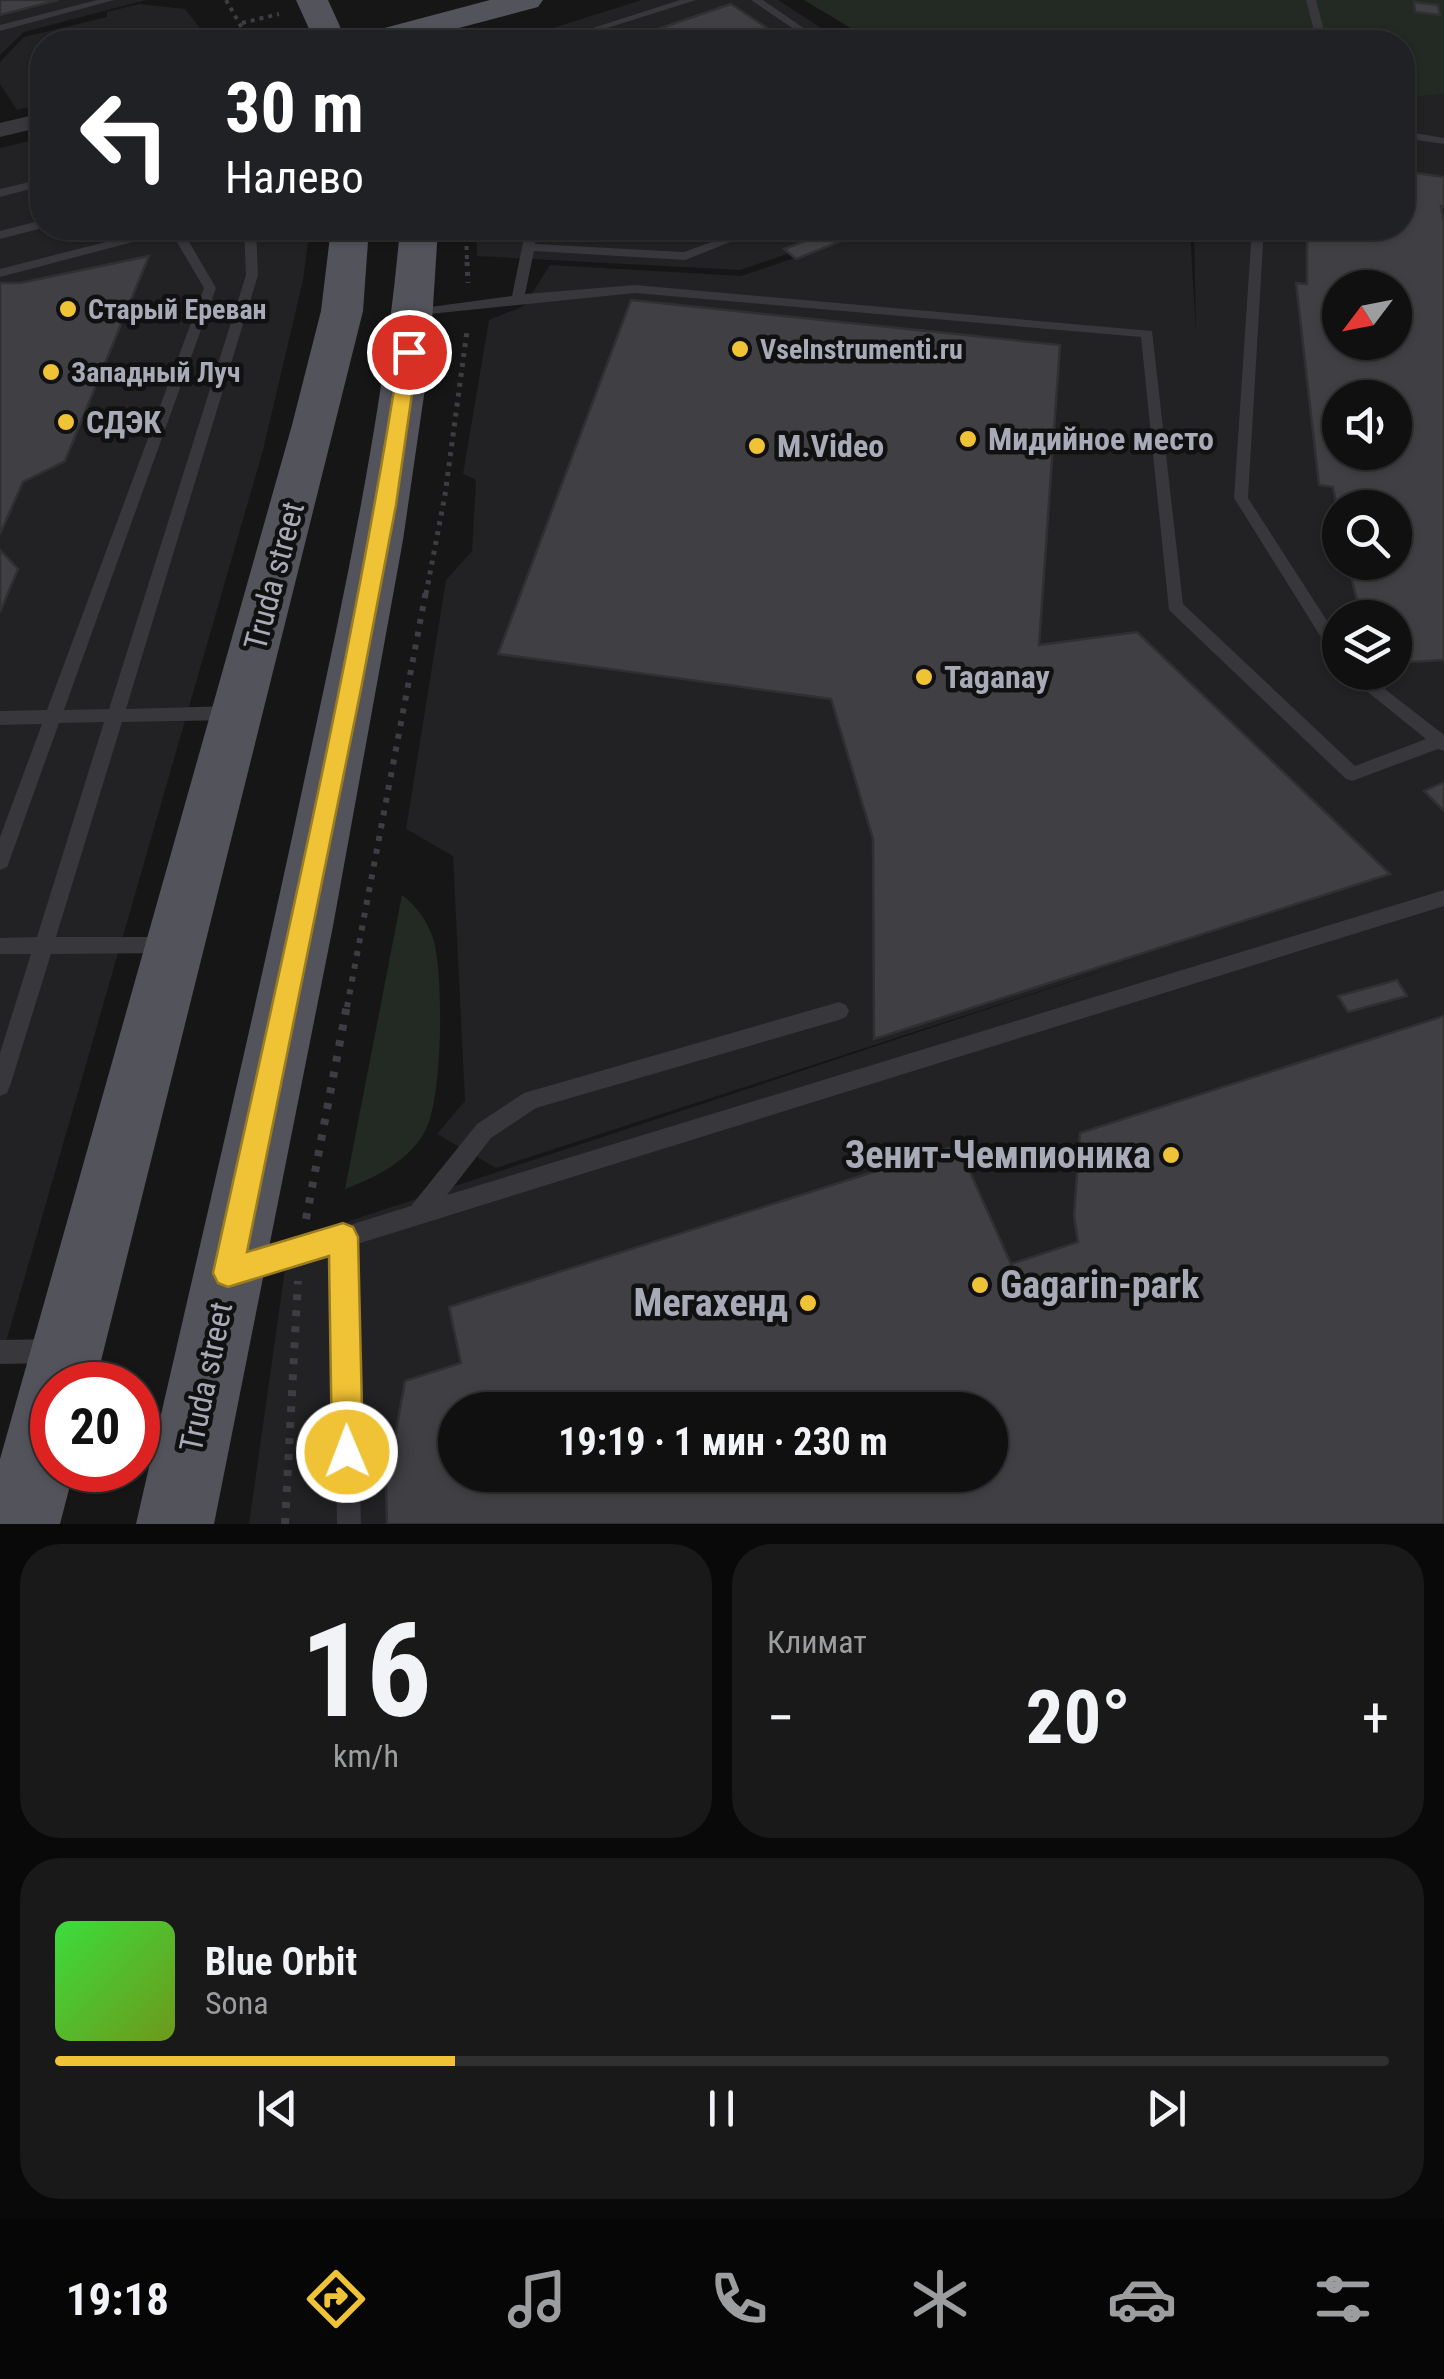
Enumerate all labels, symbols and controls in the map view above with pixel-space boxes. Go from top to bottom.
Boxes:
text: 30 m [225,67,364,149]
icon: left [60,70,190,200]
text: Налево [225,151,364,204]
north arrow [1322,270,1412,360]
map controls [1322,270,1412,690]
place label: Старый Ереван [88,293,267,326]
marker: Старый Ереван [57,298,79,320]
pin [367,310,452,395]
icon: arrive [382,325,437,380]
place label: VseInstrumenti.ru [760,333,963,366]
marker: VseInstrumenti.ru [729,338,751,360]
place label: Западный Луч [71,356,240,389]
marker: Западный Луч [40,361,62,383]
button: sound [1322,380,1412,470]
place label: СДЭК [86,403,162,441]
marker: СДЭК [55,411,77,433]
place label: Мидийное место [988,420,1214,458]
place label: M.Video [777,427,884,465]
marker: Мидийное место [957,428,979,450]
marker: M.Video [746,435,768,457]
button: search [1322,490,1412,580]
street label: Truda street [236,498,312,654]
button: layers [1322,600,1412,690]
place label: Taganay [944,658,1050,696]
marker: Taganay [913,666,935,688]
place label: Зенит-Чемпионика [845,1133,1151,1177]
marker: Зенит-Чемпионика [1160,1144,1182,1166]
place label: Gagarin-park [1000,1263,1200,1307]
marker: Gagarin-park [969,1274,991,1296]
place label: Мегахенд [634,1281,788,1325]
marker: Мегахенд [797,1292,819,1314]
street label: Truda street [172,1299,240,1455]
speed limit sign: 20 [30,1362,160,1492]
position arrow [295,1400,399,1504]
text: 19:19 · 1 мин · 230 m [558,1420,888,1464]
text: 16 [300,1595,432,1748]
text: Климат [767,1623,867,1661]
text: 20° [1026,1673,1131,1761]
text: − [767,1686,795,1750]
text: + [1362,1686,1389,1750]
text: km/h [333,1737,399,1775]
text: Blue Orbit [205,1940,357,1984]
text: Sona [205,1984,268,2022]
icon: previous [250,2081,305,2136]
icon: pause [694,2081,749,2136]
icon: next [1139,2081,1194,2136]
icon: directions [301,2264,371,2334]
icon: music [502,2264,572,2334]
icon: phone [704,2264,774,2334]
icon: climate [905,2264,975,2334]
icon: car [1107,2264,1177,2334]
icon: filters [1308,2264,1378,2334]
text: 19:18 [66,2273,169,2326]

